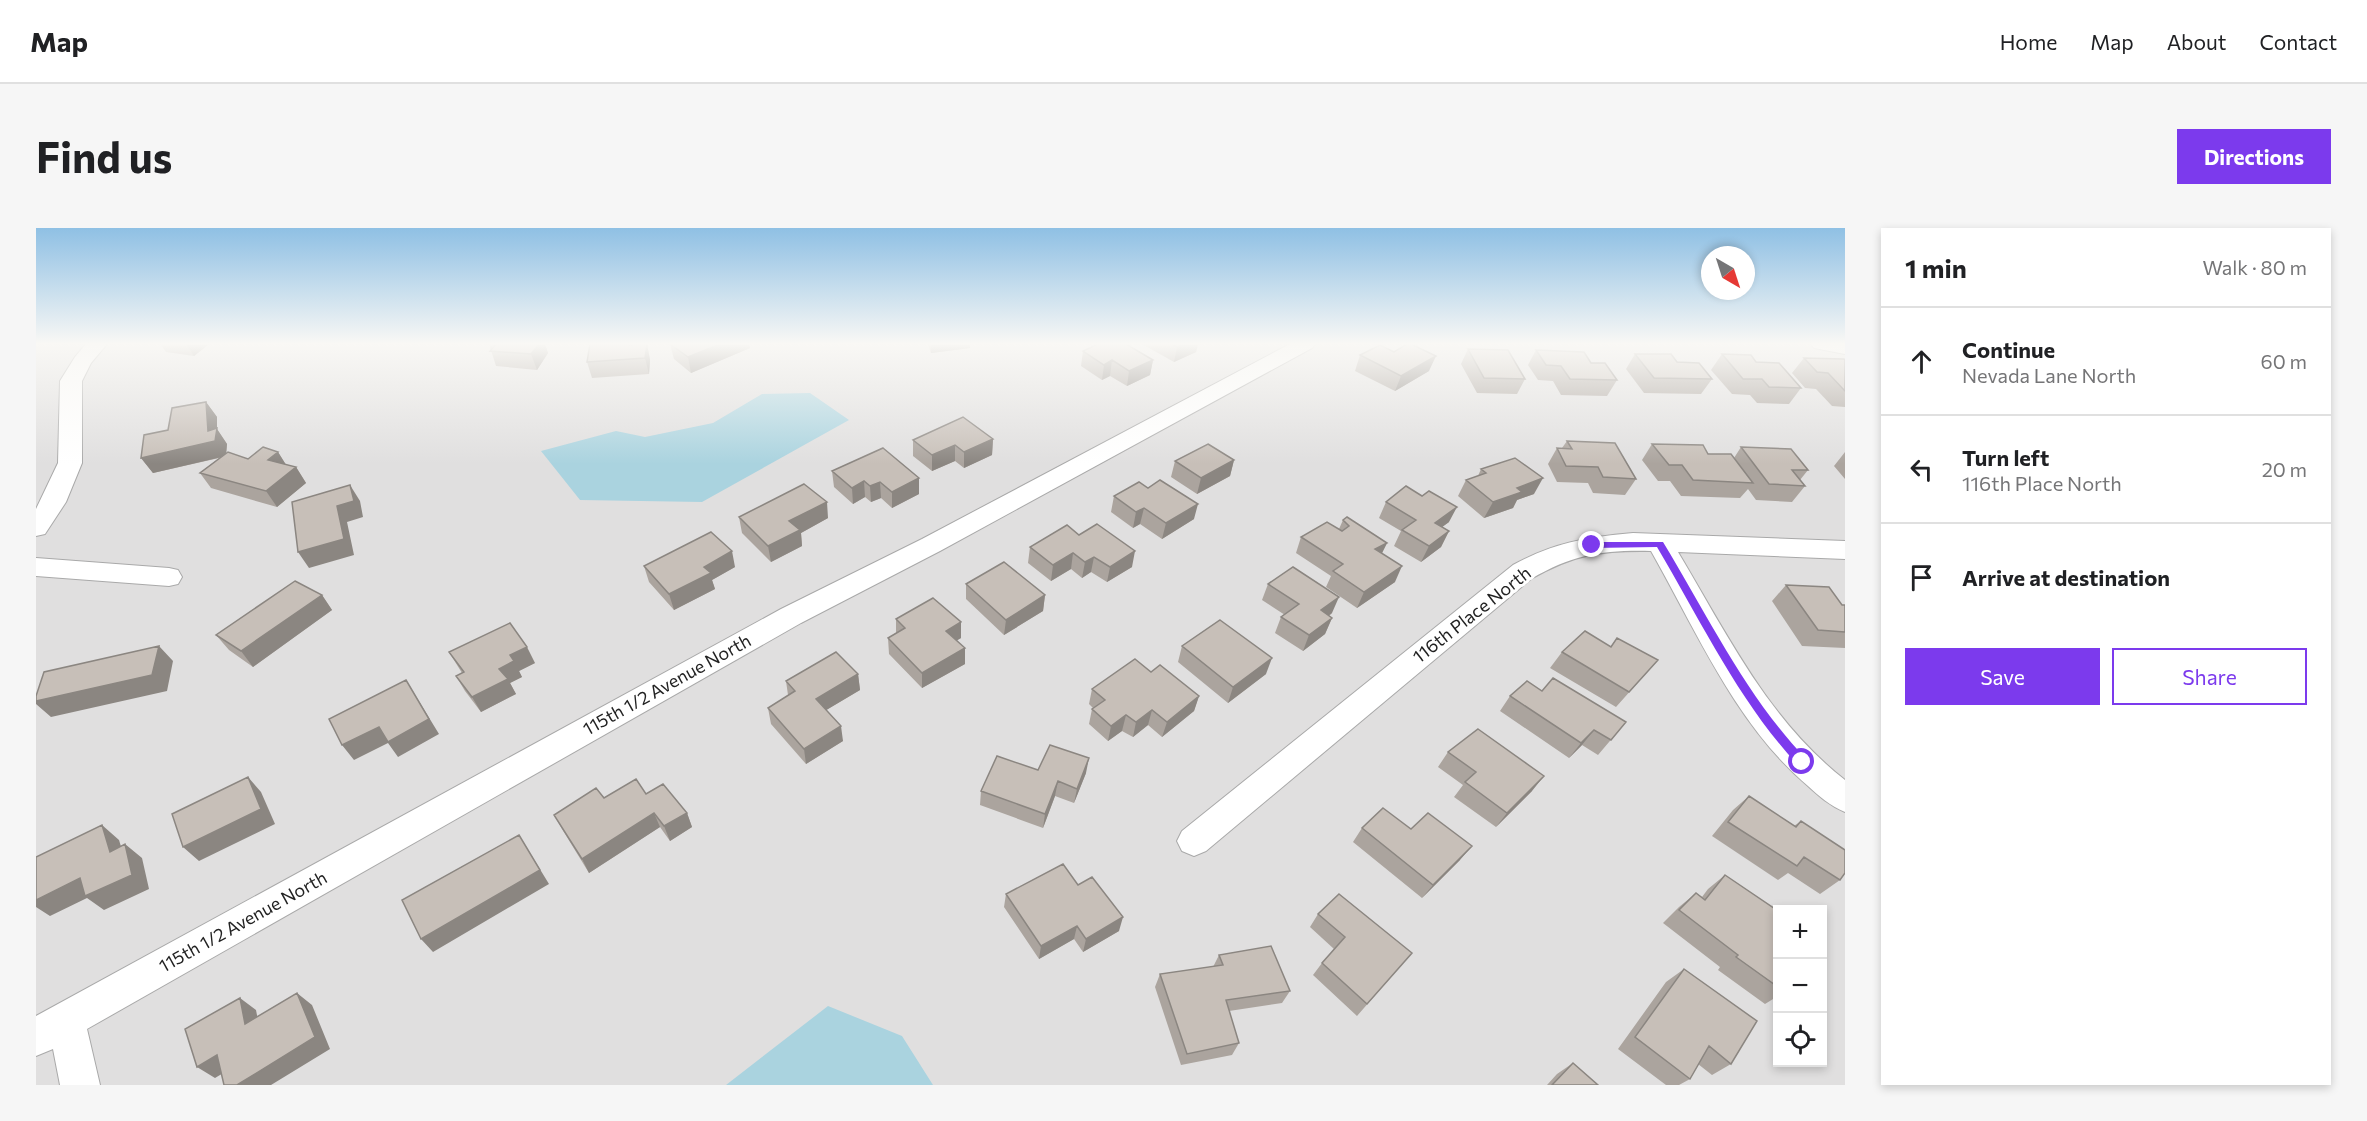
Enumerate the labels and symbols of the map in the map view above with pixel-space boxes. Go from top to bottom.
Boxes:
north arrow [1701,246,1755,300]
route end [1578,531,1604,557]
street label: 116th Place North [1408,561,1535,667]
street label: 115th 1/2 Avenue North [579,629,754,739]
route start [1788,748,1814,774]
street label: 115th 1/2 Avenue North [155,866,330,976]

